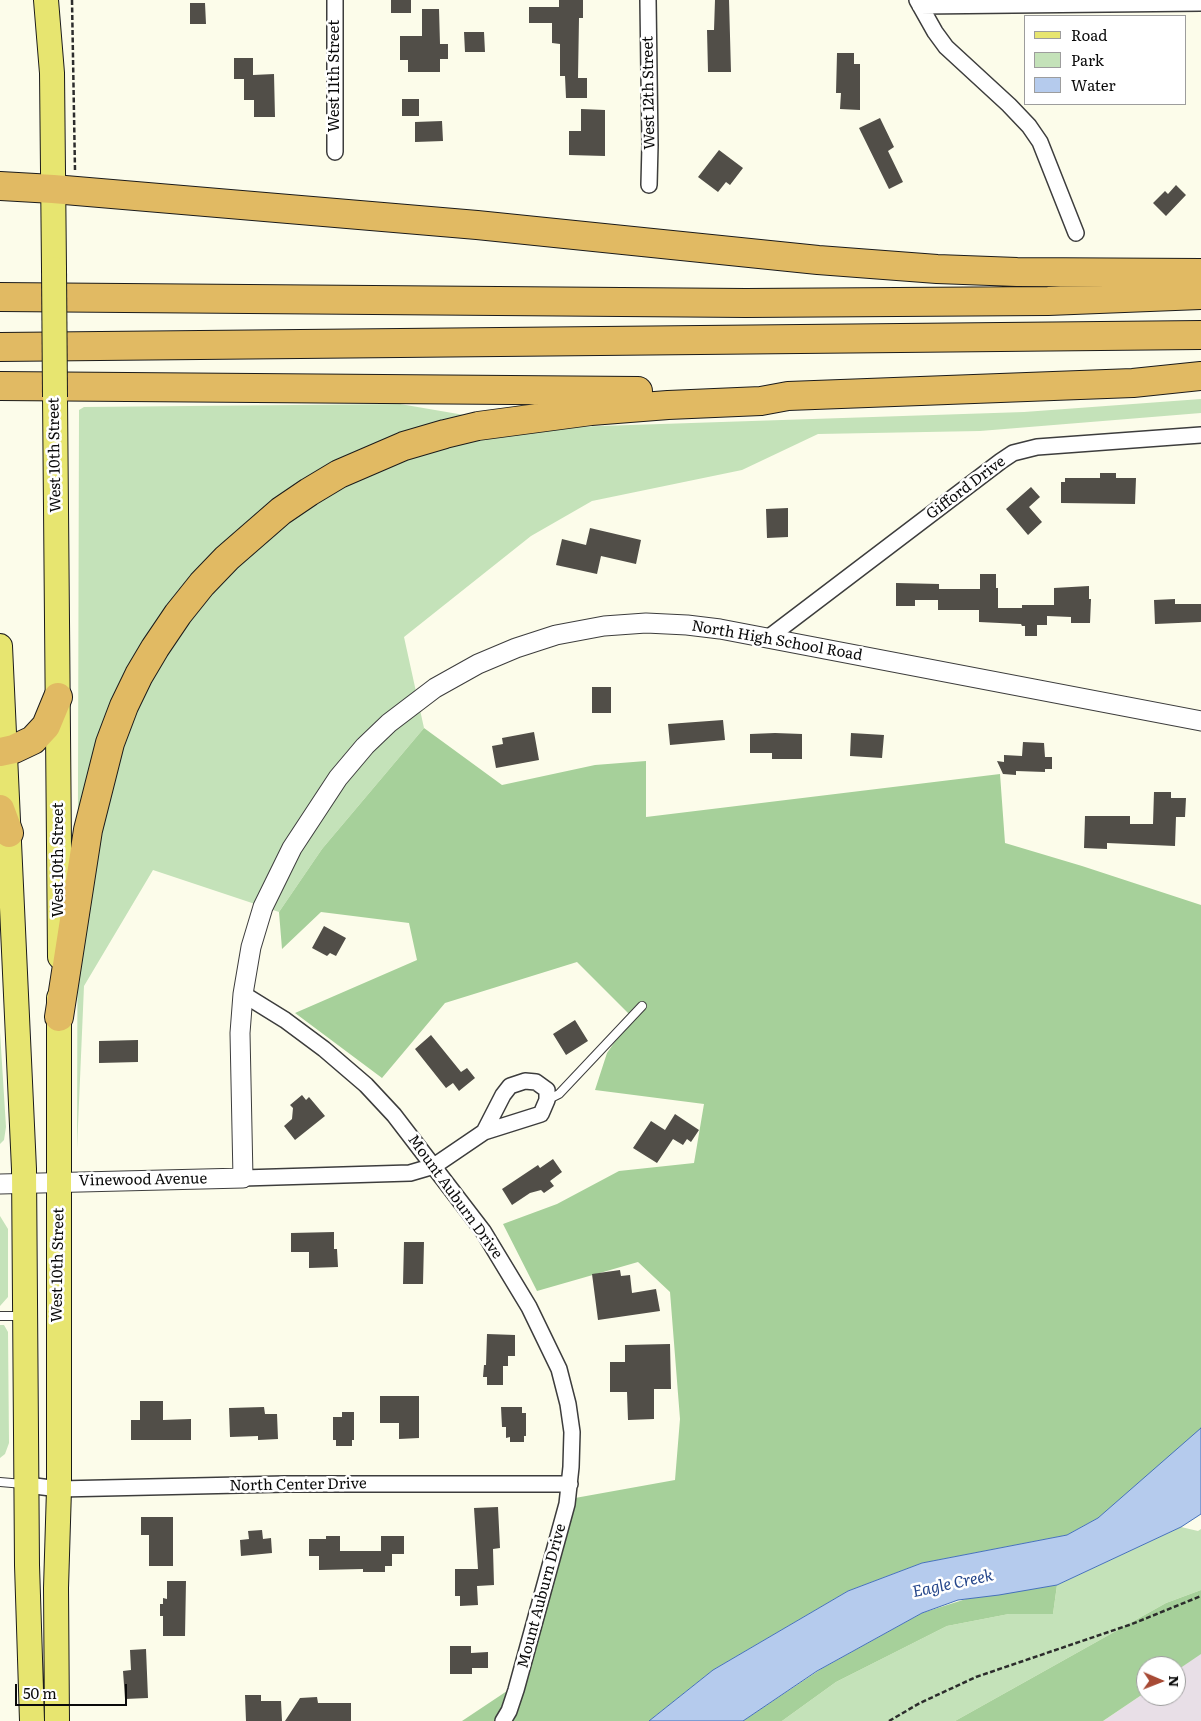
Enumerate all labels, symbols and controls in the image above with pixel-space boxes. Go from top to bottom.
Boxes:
legend [1024,15,1186,105]
street label: West 11th Street [326,20,344,132]
text: Road [1071,23,1107,46]
street label: West 12th Street [639,36,659,150]
text: Park [1071,48,1104,71]
text: Water [1071,73,1116,96]
street label: West 10th Street [45,397,65,513]
street label: Gifford Drive [923,453,1009,523]
street label: North High School Road [690,617,864,665]
street label: West 10th Street [50,803,68,917]
street label: Mount Auburn Drive [404,1131,506,1263]
street label: Vinewood Avenue [79,1170,207,1190]
street label: West 10th Street [48,1207,68,1323]
street label: North Center Drive [229,1475,367,1495]
street label: Mount Auburn Drive [514,1522,570,1670]
water label: Eagle Creek [911,1566,995,1602]
north arrow [1136,1656,1186,1706]
scale bar [18,1674,130,1706]
text: N [1165,1675,1185,1687]
text: 50 m [23,1681,57,1704]

